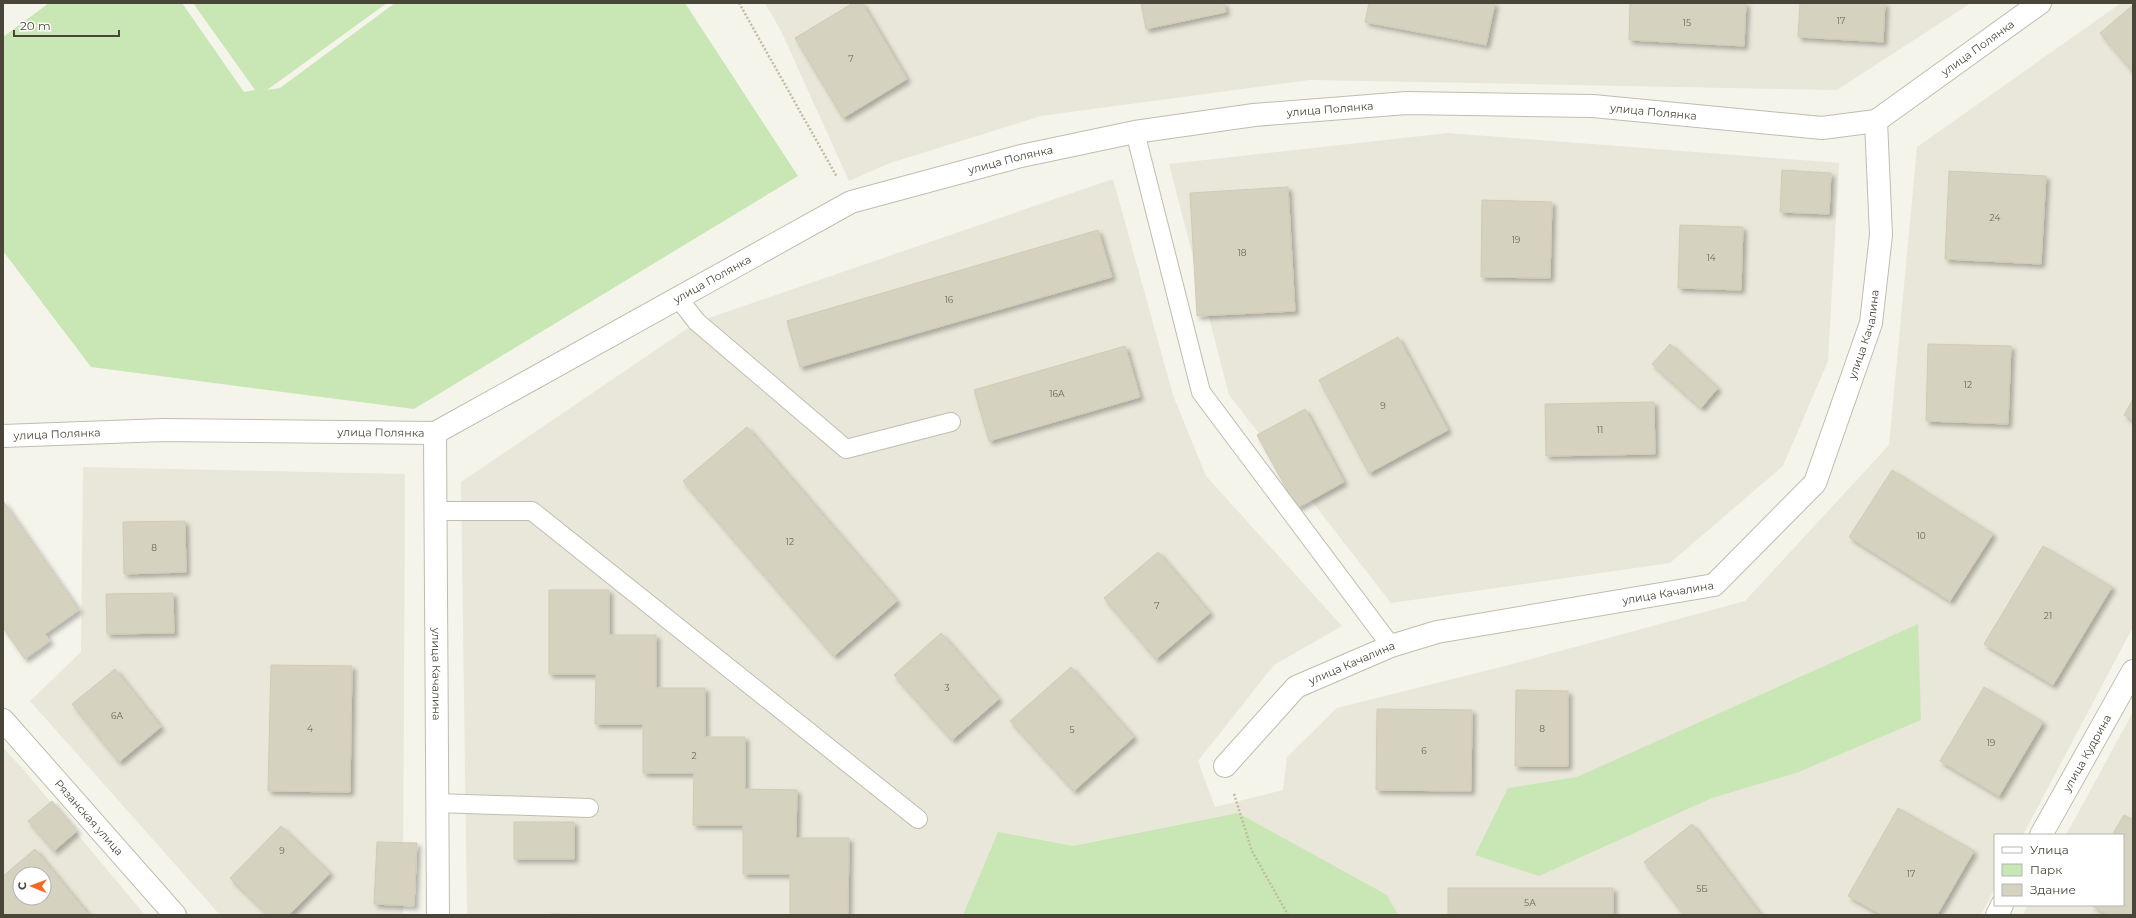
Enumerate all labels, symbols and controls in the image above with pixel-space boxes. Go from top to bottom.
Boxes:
scale bar [14,12,119,38]
house number: 17 [1837,15,1845,26]
house number: 15 [1683,17,1691,28]
street label: улица Полянка [1937,17,2017,80]
text: 20 m [20,18,51,33]
house number: 7 [848,53,854,64]
street label: улица Полянка [1285,99,1374,120]
street label: улица Полянка [1608,101,1697,123]
street label: улица Полянка [965,142,1054,177]
house number: 24 [1990,212,2000,223]
house number: 19 [1512,234,1521,245]
house number: 18 [1238,247,1247,258]
street label: улица Полянка [670,252,753,307]
house number: 14 [1706,252,1716,263]
street label: улица Качалина [1845,289,1882,382]
house number: 16 [945,294,954,305]
house number: 12 [1964,379,1972,390]
house number: 16А [1049,388,1065,399]
house number: 9 [1380,400,1386,411]
house number: 11 [1597,424,1603,435]
street label: улица Полянка [12,425,101,443]
street label: улица Полянка [336,425,424,440]
house number: 10 [1916,530,1926,541]
house number: 12 [786,536,794,547]
house number: 8 [151,542,157,553]
street label: улица Качалина [1620,578,1715,608]
house number: 7 [1154,600,1160,611]
house number: 21 [2044,610,2052,621]
street label: улица Качалина [429,627,444,720]
street label: улица Качалина [1306,638,1397,688]
house number: 3 [944,682,950,693]
house number: 6А [111,710,123,721]
street label: улица Кудрина [2059,712,2114,795]
house number: 4 [307,723,313,734]
house number: 8 [1539,723,1545,734]
house number: 5 [1069,724,1075,735]
house number: 19 [1987,737,1996,748]
house number: 6 [1421,745,1427,756]
house number: 2 [691,750,697,761]
street label: Рязанская улица [52,777,126,858]
legend [1994,834,2124,906]
text: Улица [2030,842,2069,857]
house number: 9 [279,845,285,856]
text: Парк [2030,862,2062,877]
north arrow [12,866,52,906]
house number: 17 [1907,868,1915,879]
text: С [15,882,29,890]
text: Здание [2030,882,2076,897]
house number: 5Б [1696,883,1708,894]
house number: 5А [1524,897,1536,908]

